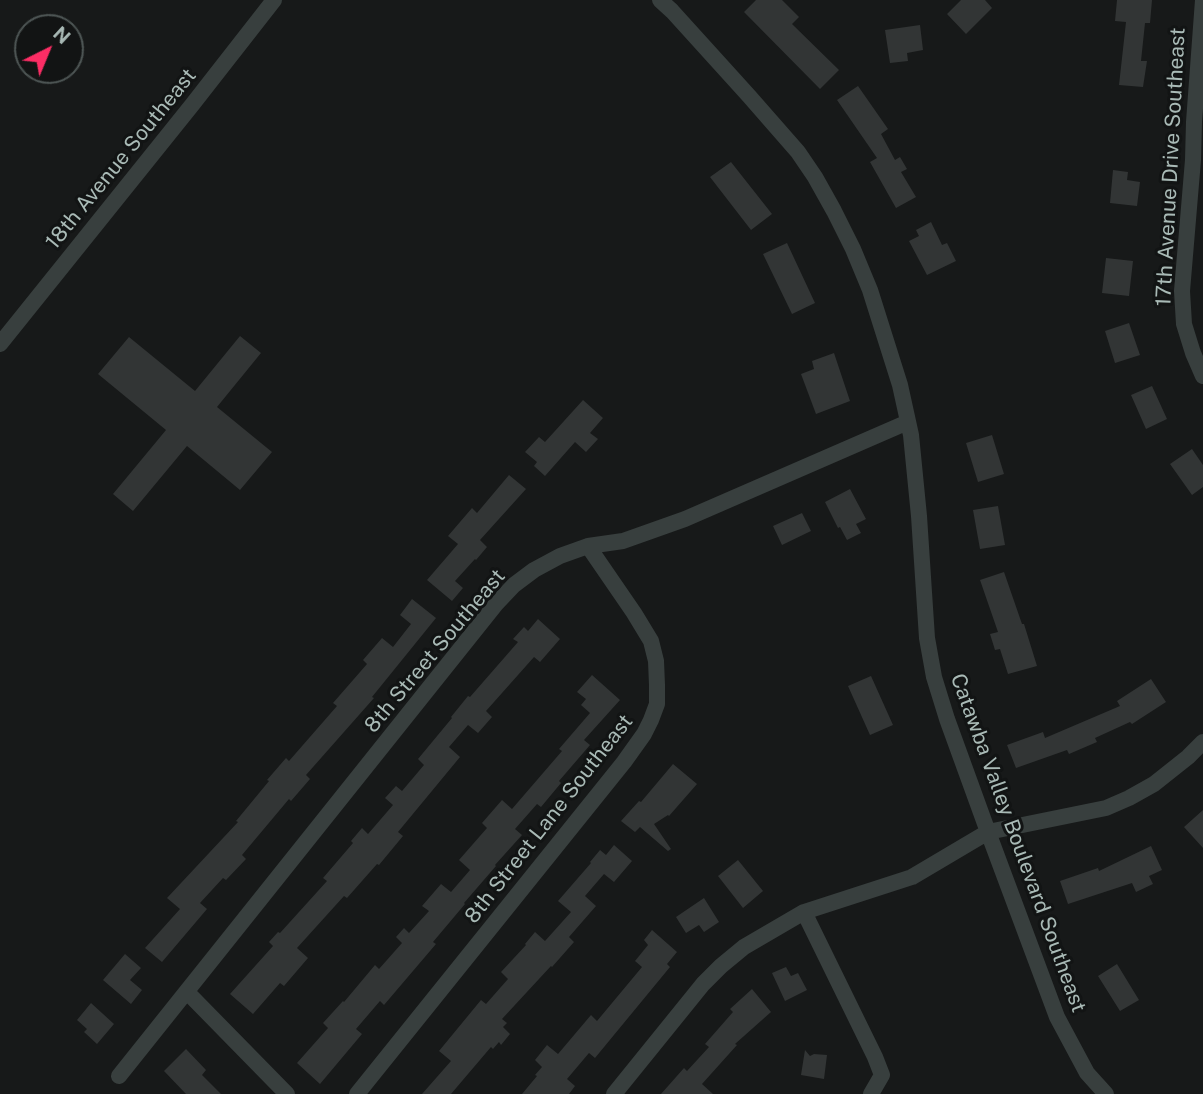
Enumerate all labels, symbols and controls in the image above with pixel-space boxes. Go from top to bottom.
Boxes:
north arrow [14,14,84,84]
text: N [49,22,75,48]
street label: 17th Avenue Drive Southeast [1151,27,1191,307]
street label: 18th Avenue Southeast [40,64,202,254]
street label: 8th Street Southeast [359,564,511,738]
street label: Catawba Valley Boulevard Southeast [945,670,1091,1016]
street label: 8th Street Lane Southeast [460,710,638,928]

